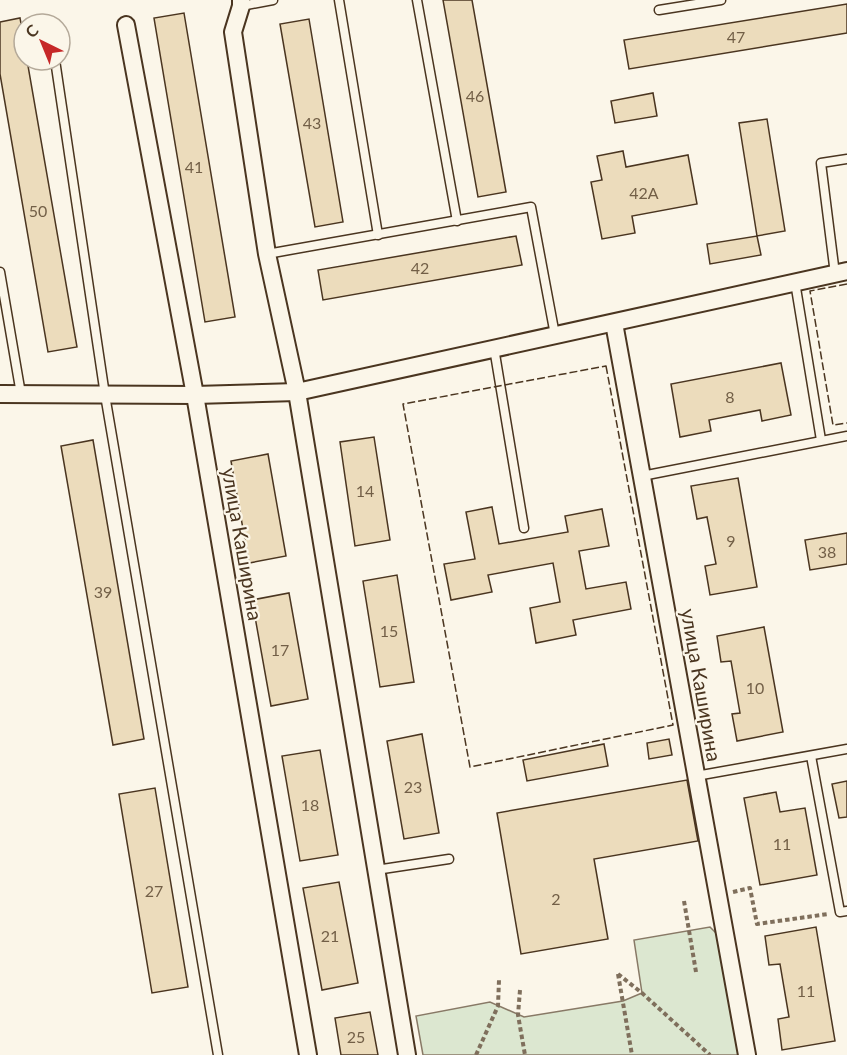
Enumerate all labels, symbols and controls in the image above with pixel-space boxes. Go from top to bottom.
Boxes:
north arrow [12,12,72,72]
text: С [21,20,42,41]
house number: 47 [727,27,745,46]
house number: 46 [466,86,484,105]
house number: 43 [303,113,321,132]
house number: 41 [185,157,203,176]
house number: 42А [629,183,659,202]
house number: 50 [29,201,47,220]
house number: 42 [411,258,429,277]
house number: 8 [725,387,735,406]
street label: улица Каширина [218,466,268,622]
house number: 14 [356,481,374,500]
house number: 9 [726,531,736,550]
house number: 38 [818,542,836,561]
house number: 39 [94,582,112,601]
street label: улица Каширина [677,607,727,763]
house number: 15 [380,621,398,640]
house number: 17 [271,640,289,659]
house number: 10 [746,678,764,697]
house number: 23 [404,777,422,796]
house number: 18 [301,795,319,814]
house number: 11 [773,834,791,853]
house number: 27 [145,881,163,900]
house number: 2 [551,889,561,908]
house number: 21 [321,926,339,945]
house number: 11 [797,981,815,1000]
house number: 25 [347,1027,365,1046]

